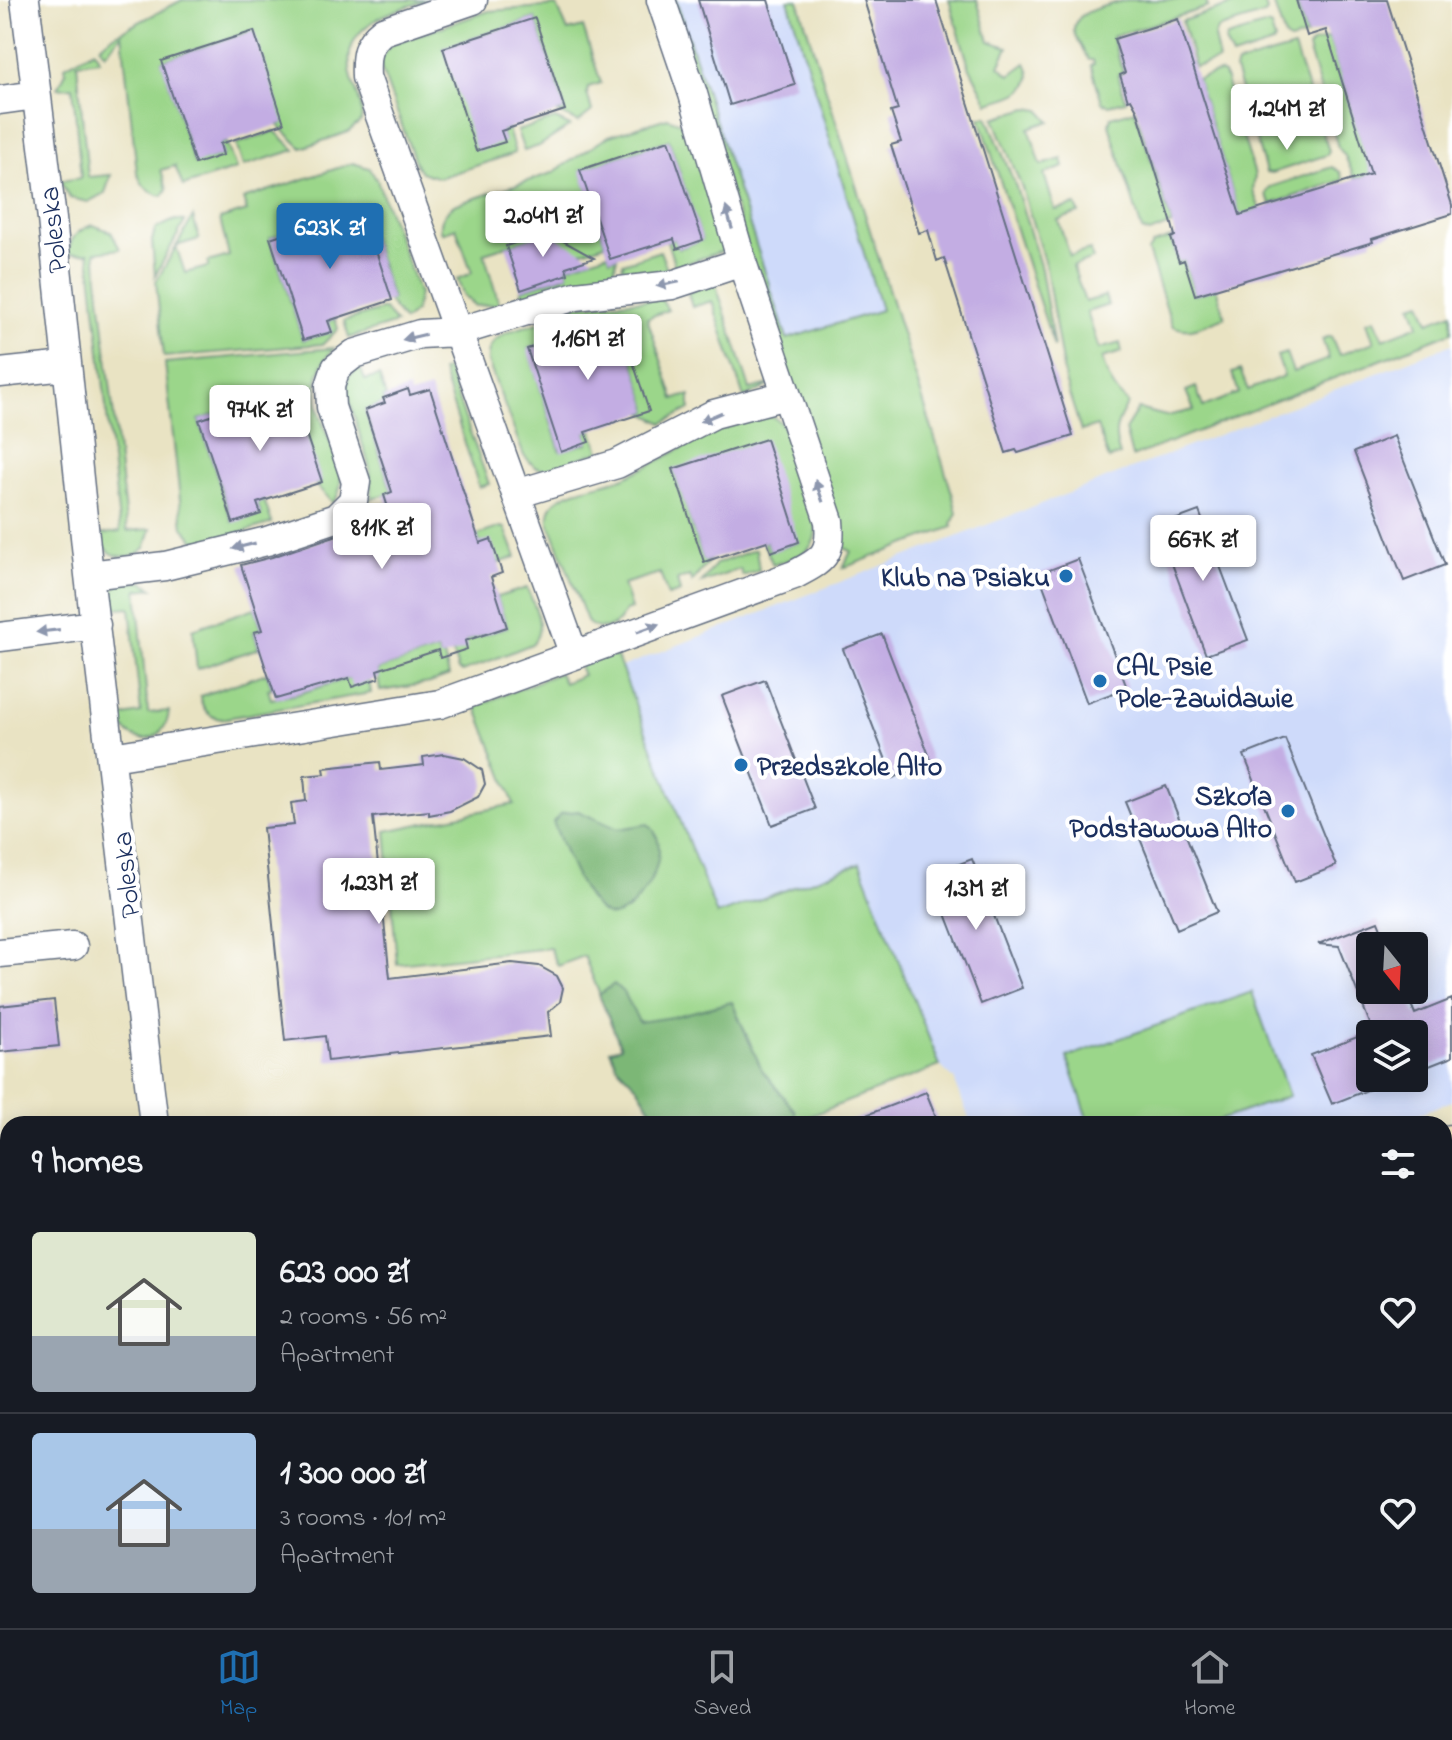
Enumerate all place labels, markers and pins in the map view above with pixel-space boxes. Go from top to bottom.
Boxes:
pin: 1.24M zł [1204,84,1370,152]
pin: 2.04M zł [460,191,626,259]
pin: 623K zł [256,203,404,271]
pin: 1.16M zł [505,314,671,382]
pin: 974K zł [186,385,334,453]
pin: 811K zł [308,503,456,571]
pin: 667K zł [1129,515,1277,583]
place label: Klub na Psiaku [881,559,1050,600]
marker: Klub na Psiaku [1057,567,1075,585]
place label: CAL Psie Pole-Zawidawie [1116,648,1295,721]
marker: CAL Psie Pole-Zawidawie [1091,672,1109,690]
place label: Przedszkole Alto [757,748,942,789]
marker: Przedszkole Alto [732,756,750,774]
place label: Szkoła Podstawowa Alto [1069,778,1272,851]
marker: Szkoła Podstawowa Alto [1279,802,1297,820]
pin: 1.23M zł [296,858,462,926]
pin: 1.3M zł [902,864,1050,932]

